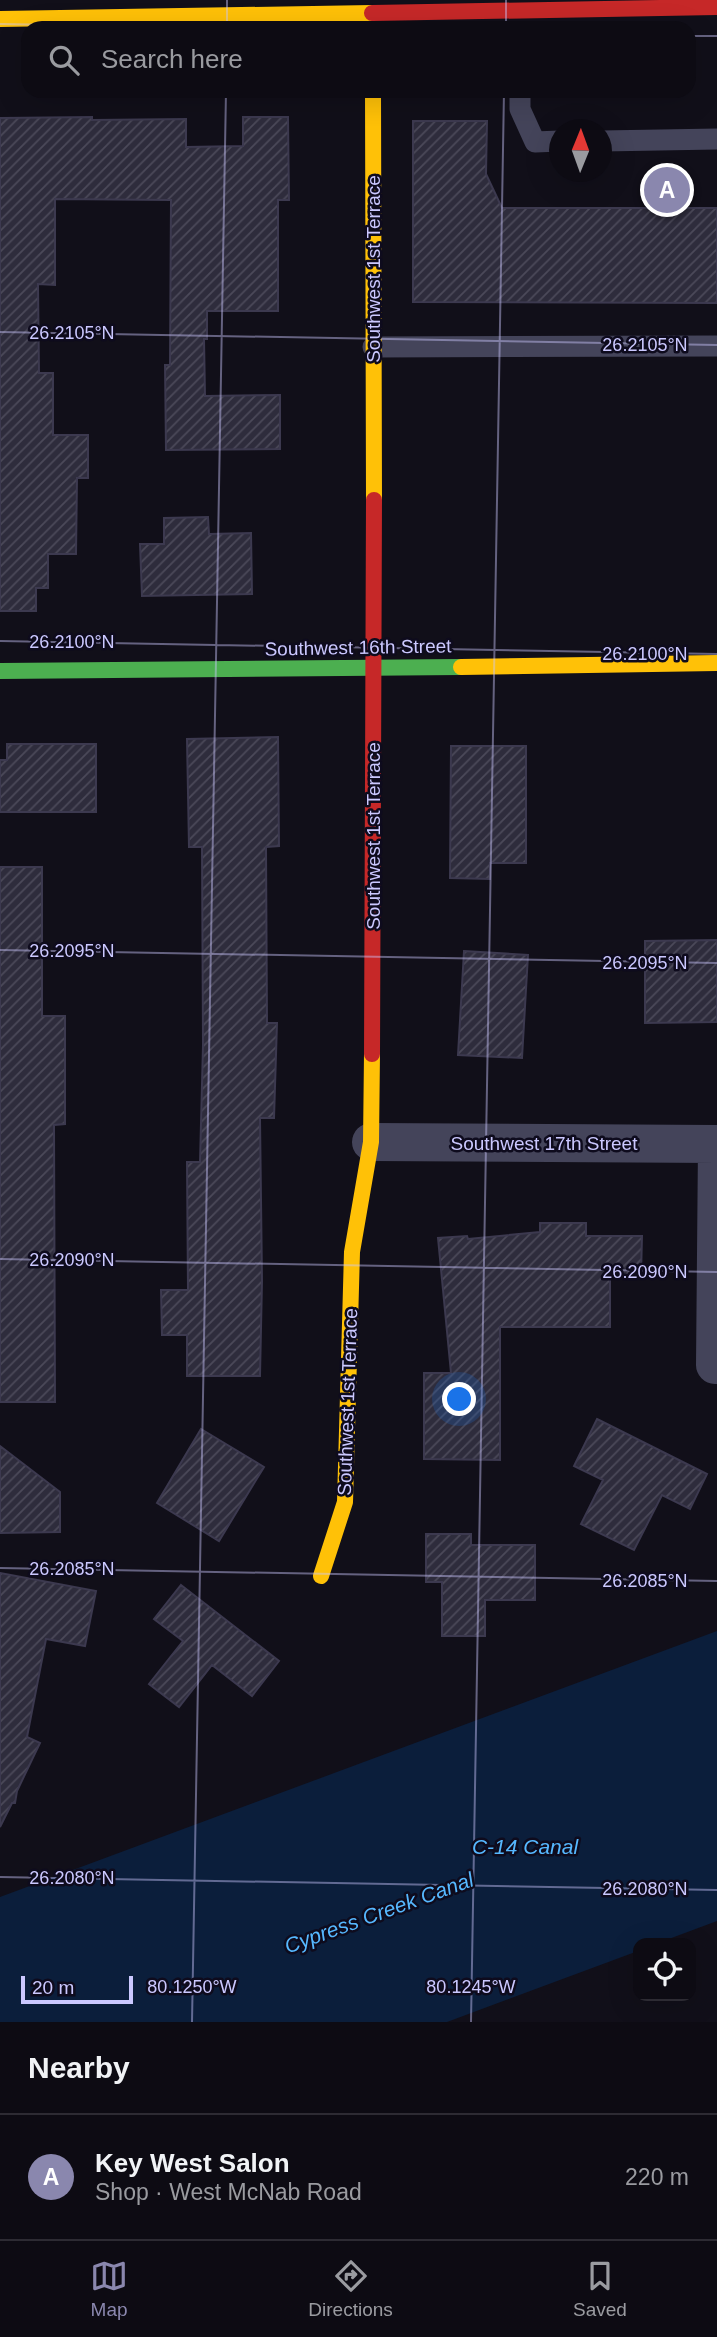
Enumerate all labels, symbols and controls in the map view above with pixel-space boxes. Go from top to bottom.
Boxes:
search box [21,21,696,98]
icon: search [45,41,83,79]
text: Search here [101,44,243,74]
north arrow [549,119,612,182]
pin: A [644,164,690,216]
street label: Southwest 1st Terrace [363,175,384,363]
text: 26.2105°N [29,323,115,343]
text: 26.2105°N [602,335,688,355]
text: 26.2100°N [29,632,115,652]
street label: Southwest 16th Street [264,635,452,660]
text: 26.2100°N [602,644,688,664]
street label: Southwest 1st Terrace [363,742,384,930]
text: 26.2095°N [29,941,115,961]
text: 26.2095°N [602,953,688,973]
street label: Southwest 17th Street [451,1133,638,1154]
text: 26.2090°N [29,1250,115,1270]
text: 26.2090°N [602,1262,688,1282]
street label: Southwest 1st Terrace [334,1308,361,1496]
your location [442,1382,476,1416]
text: 26.2085°N [29,1559,115,1579]
text: 26.2085°N [602,1571,688,1591]
water label: C-14 Canal [472,1835,579,1858]
water label: Cypress Creek Canal [281,1867,478,1957]
text: 26.2080°N [29,1868,115,1888]
text: 26.2080°N [602,1879,688,1899]
map controls [633,1938,696,2001]
button: locate [633,1938,696,2001]
scale bar [21,1973,133,2005]
text: 20 m [32,1977,74,1998]
text: 80.1250°W [147,1977,237,1997]
text: 80.1245°W [426,1977,516,1997]
text: Nearby [28,2051,130,2084]
text: Key West Salon [95,2148,290,2178]
text: A [43,2164,59,2190]
text: 220 m [625,2164,689,2190]
text: Shop · West McNab Road [95,2179,362,2205]
tab: Map [90,2257,128,2321]
tab: Directions [308,2257,393,2321]
tab: Saved [573,2257,627,2321]

